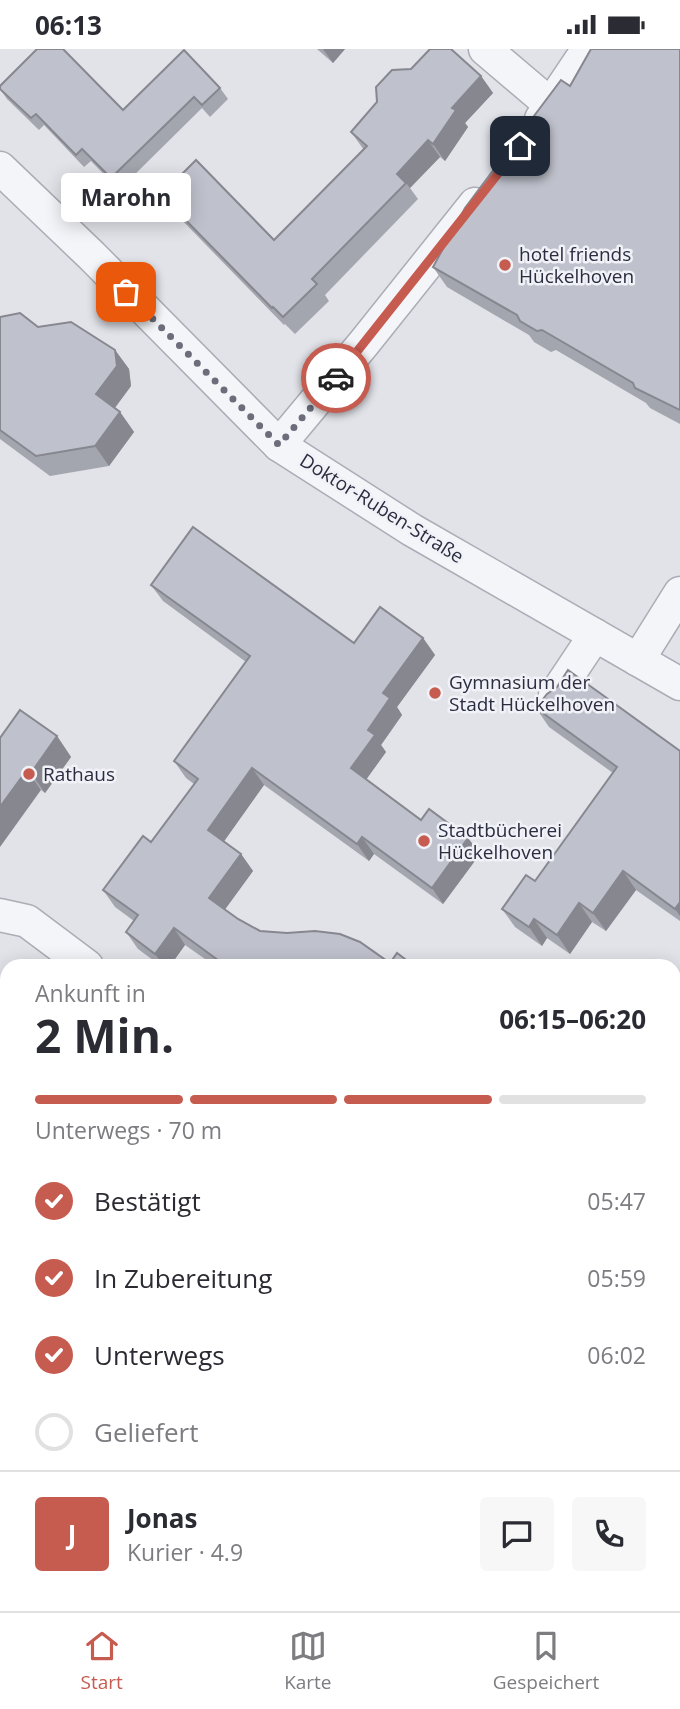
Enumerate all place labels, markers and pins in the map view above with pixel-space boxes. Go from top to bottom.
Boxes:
pin [490,116,550,176]
callout: Marohn [61,173,191,222]
place label: hotel friends Hückelhoven [519,241,634,289]
marker: hotel friends Hückelhoven [497,257,513,273]
pin [96,262,156,322]
place label: Gymnasium der Stadt Hückelhoven [449,669,615,717]
marker: Gymnasium der Stadt Hückelhoven [427,685,443,701]
place label: Rathaus [43,761,115,787]
marker: Rathaus [21,766,37,782]
place label: Stadtbücherei Hückelhoven [438,817,562,865]
marker: Stadtbücherei Hückelhoven [416,833,432,849]

